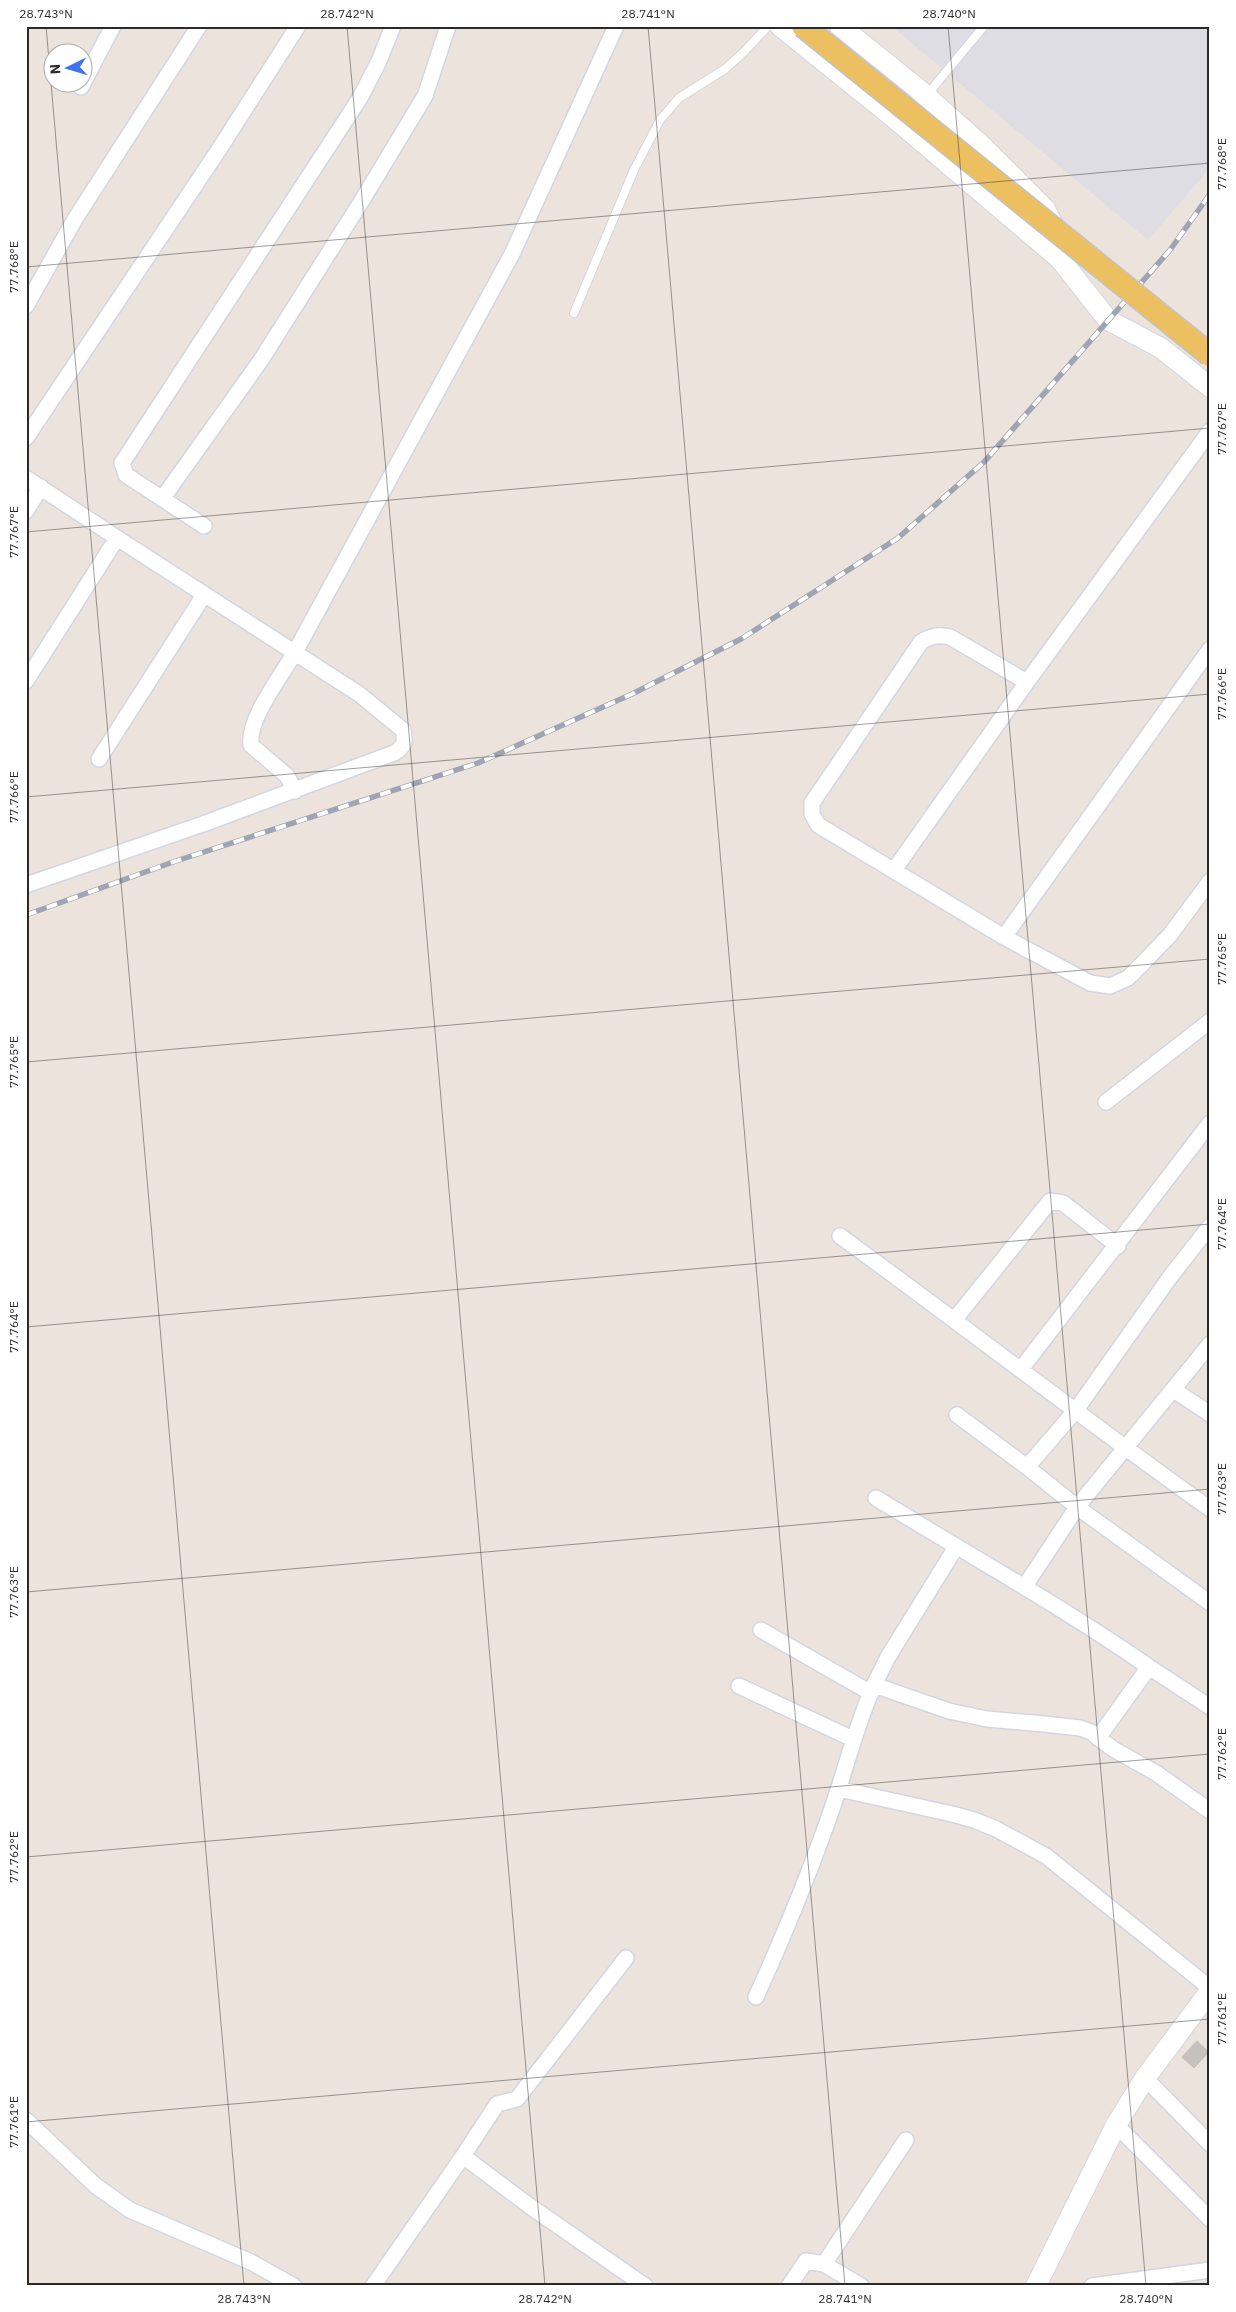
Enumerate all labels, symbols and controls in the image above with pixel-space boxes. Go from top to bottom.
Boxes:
text: 28.743°N [19,6,73,21]
text: 28.742°N [320,6,374,21]
text: 28.741°N [621,6,675,21]
text: 28.740°N [922,6,976,21]
north arrow [42,42,92,92]
text: N [46,63,64,75]
text: 77.768°E [1214,138,1229,190]
text: 77.768°E [6,241,21,293]
text: 77.767°E [1214,403,1229,455]
text: 77.767°E [6,506,21,558]
text: 77.766°E [1214,668,1229,720]
text: 77.766°E [6,771,21,823]
text: 77.765°E [1214,933,1229,985]
text: 77.765°E [6,1036,21,1088]
text: 77.764°E [1214,1198,1229,1250]
text: 77.764°E [6,1301,21,1353]
text: 77.763°E [1214,1463,1229,1515]
text: 77.763°E [6,1566,21,1618]
text: 77.762°E [1214,1728,1229,1780]
text: 77.762°E [6,1831,21,1883]
text: 77.761°E [1214,1993,1229,2045]
text: 77.761°E [6,2096,21,2148]
text: 28.743°N [217,2291,271,2306]
text: 28.742°N [518,2291,572,2306]
text: 28.741°N [818,2291,872,2306]
text: 28.740°N [1119,2291,1173,2306]

